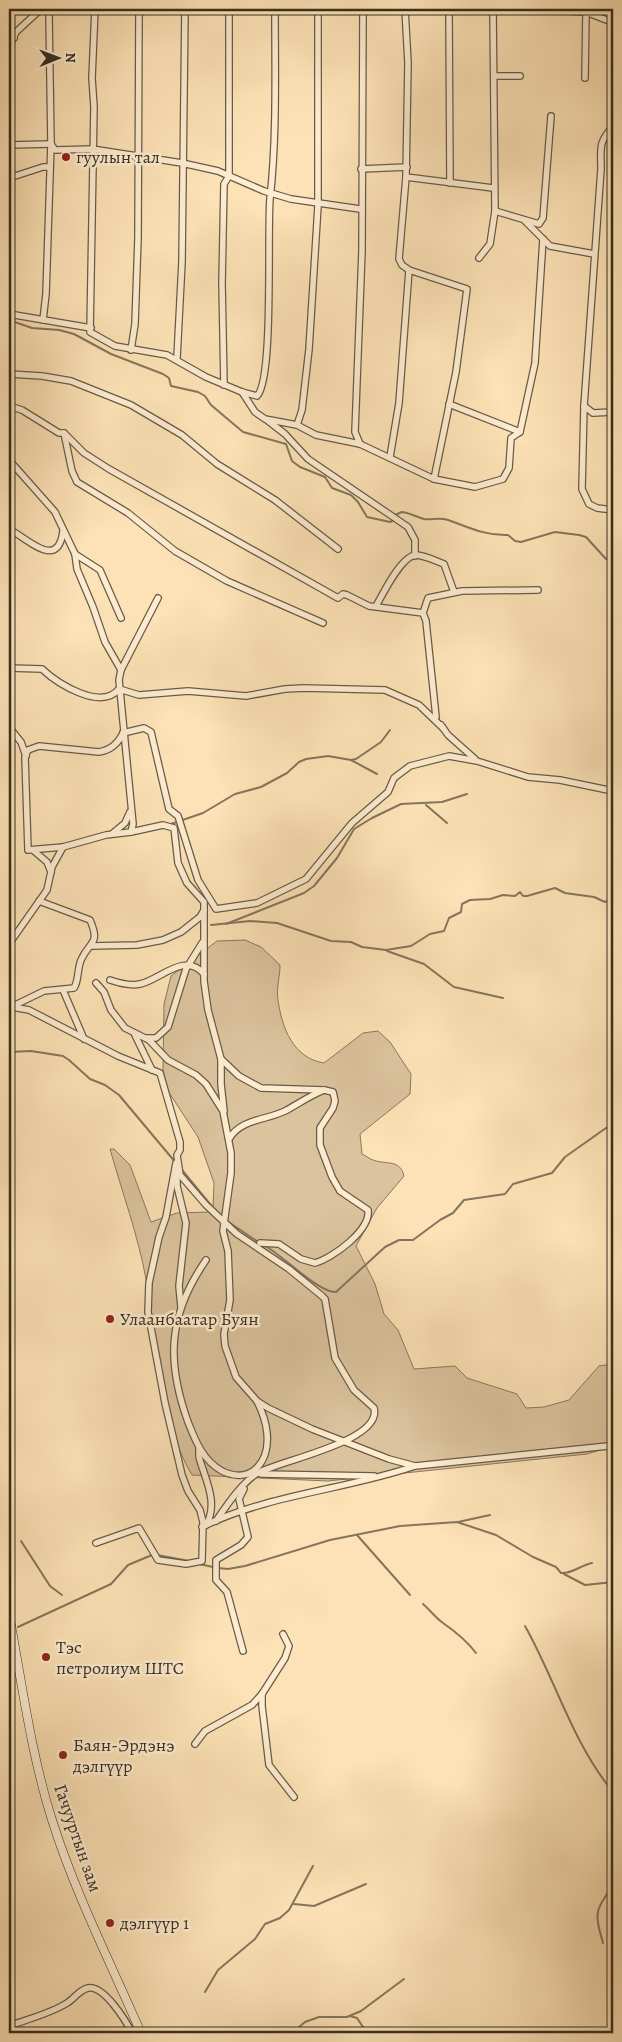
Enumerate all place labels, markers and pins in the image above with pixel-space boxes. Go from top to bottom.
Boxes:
place label: гуулын тал [76,145,160,169]
marker: гуулын тал [60,151,72,163]
place label: Улаанбаатар Буян [120,1307,259,1331]
marker: Улаанбаатар Буян [104,1313,116,1325]
place label: Тэс петролиум ШТС [56,1635,184,1680]
marker: Тэс петролиум ШТС [40,1651,52,1663]
place label: Баян-Эрдэнэ дэлгүүр [72,1733,174,1778]
marker: Баян-Эрдэнэ дэлгүүр [57,1749,69,1761]
place label: дэлгүүр 1 [119,1911,189,1935]
marker: дэлгүүр 1 [104,1917,116,1929]

